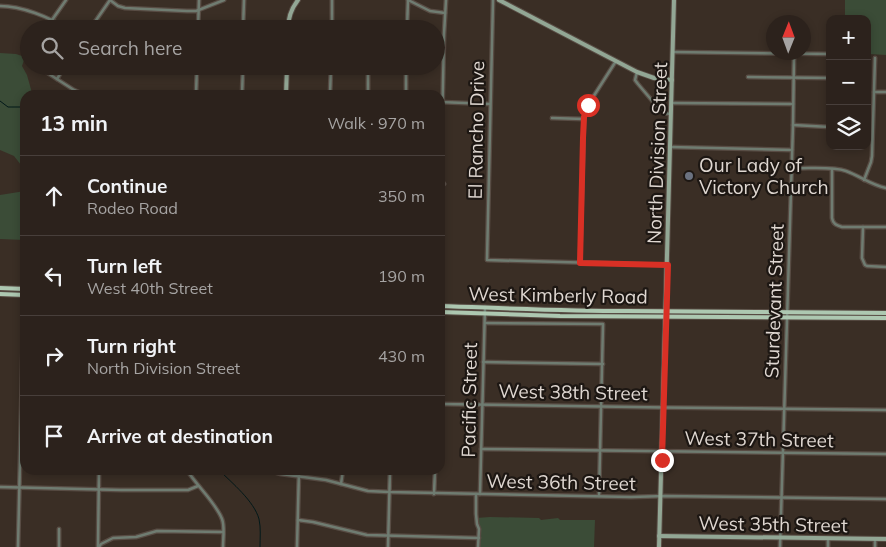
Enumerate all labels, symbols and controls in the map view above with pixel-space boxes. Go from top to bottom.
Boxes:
north arrow [766,15,811,60]
map controls [826,15,871,150]
button: + [826,15,871,60]
search box [20,20,445,75]
icon: search [38,34,66,62]
text: Search here [78,36,182,60]
button: − [826,60,871,105]
street label: El Rancho Drive [463,61,489,199]
street label: North Division Street [642,61,672,244]
route start [577,94,600,117]
button: layers [826,105,871,150]
text: 13 min [40,110,108,136]
text: Walk · 970 m [327,113,425,133]
place label: Our Lady of Victory Church [699,153,829,199]
marker: Our Lady of Victory Church [683,170,695,182]
text: Continue [87,174,167,198]
icon: ahead [40,182,68,210]
text: 350 m [378,186,425,206]
text: Rodeo Road [87,198,178,218]
street label: Sturdevant Street [759,223,789,379]
text: Turn left [87,254,162,278]
icon: left [40,262,68,290]
text: 190 m [378,266,425,286]
text: West 40th Street [87,278,213,298]
street label: West Kimberly Road [468,281,648,309]
text: Turn right [87,334,176,358]
icon: right [40,342,68,370]
street label: Pacific Street [456,342,482,458]
text: 430 m [378,346,425,366]
text: North Division Street [87,358,240,378]
street label: West 38th Street [498,379,648,405]
icon: arrive [40,422,68,450]
text: Arrive at destination [87,424,273,448]
street label: West 37th Street [684,426,834,452]
route end [651,449,674,472]
street label: West 36th Street [486,469,636,495]
street label: West 35th Street [698,511,848,537]

